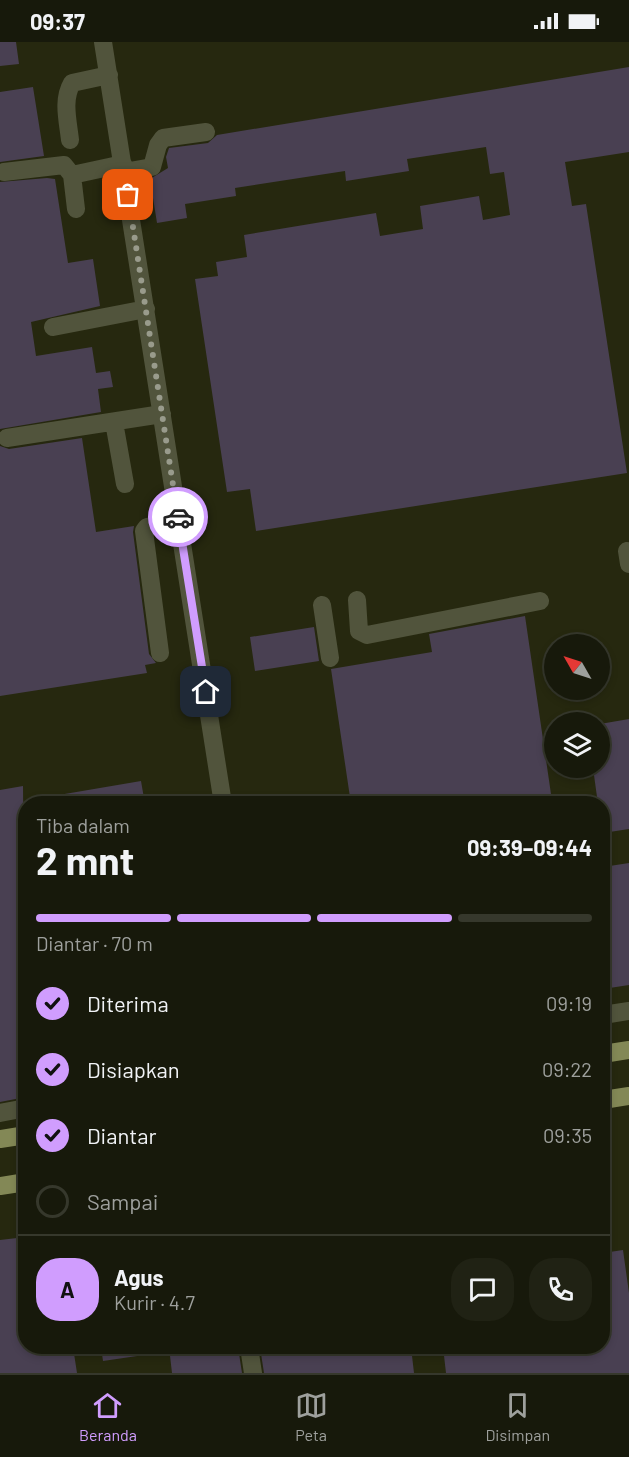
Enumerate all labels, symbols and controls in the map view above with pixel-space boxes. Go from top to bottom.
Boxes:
text: 09:37 [30,8,85,34]
pin [102,169,153,220]
icon: bag [111,178,144,211]
courier [148,487,208,547]
icon: car [162,501,195,534]
north arrow [544,634,610,700]
map controls [544,634,610,778]
pin [180,666,231,717]
icon: home [189,675,222,708]
button: layers [544,712,610,778]
text: Tiba dalam [36,813,130,837]
text: 09:39–09:44 [467,834,592,860]
text: 2 mnt [36,836,134,883]
text: Diantar · 70 m [36,931,153,955]
icon: check [36,987,69,1020]
text: Diterima [87,990,169,1016]
text: 09:19 [546,991,592,1015]
icon: check [36,1053,69,1086]
text: Disiapkan [87,1056,180,1082]
text: 09:22 [542,1057,592,1081]
icon: check [36,1119,69,1152]
text: Diantar [87,1122,157,1148]
text: 09:35 [543,1123,592,1147]
text: Sampai [87,1188,158,1214]
button: chat [451,1258,514,1321]
button: phone [529,1258,592,1321]
text: Agus [114,1264,164,1290]
text: A [60,1276,75,1302]
text: Kurir · 4.7 [114,1290,195,1314]
tab: Beranda [79,1389,137,1444]
tab: Peta [295,1389,328,1444]
tab: Disimpan [485,1389,550,1444]

